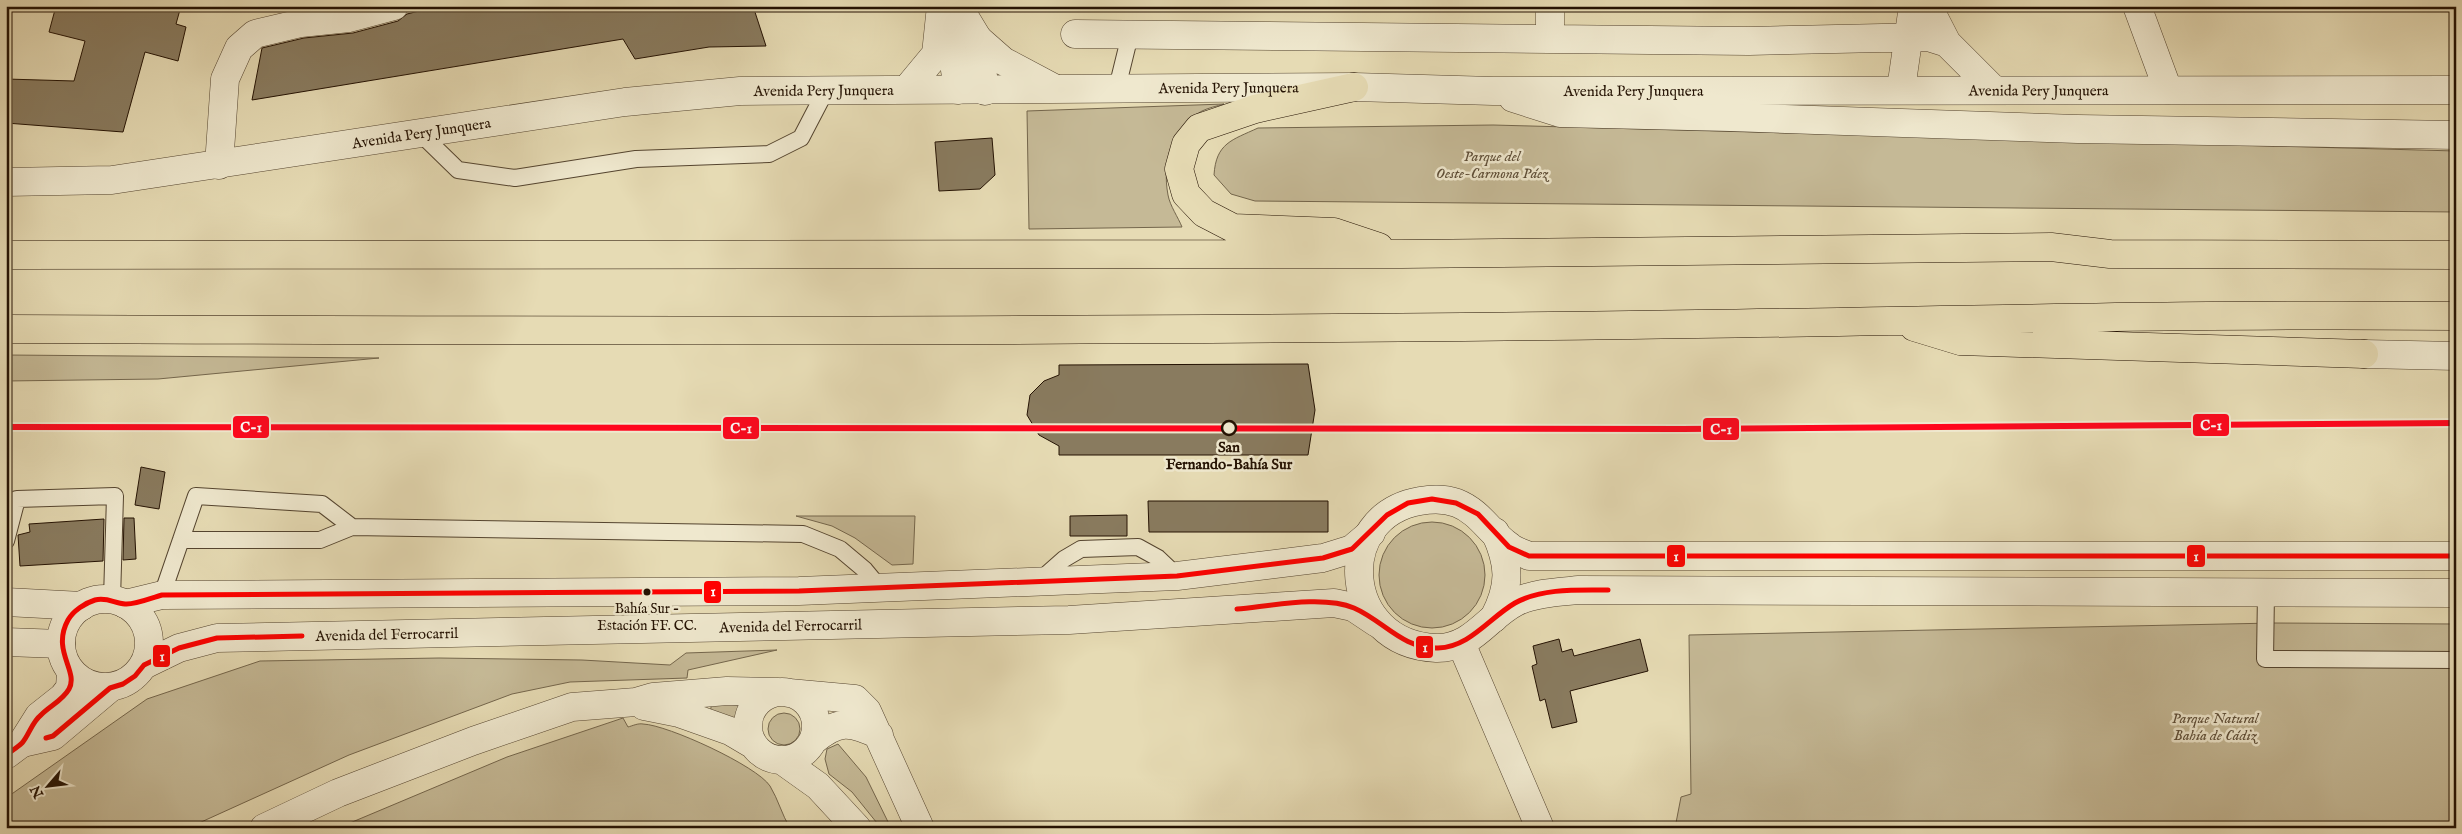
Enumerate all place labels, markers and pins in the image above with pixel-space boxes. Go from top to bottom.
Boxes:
marker: San Fernando-Bahía Sur [1221,420,1237,436]
place label: San Fernando-Bahía Sur [1166,438,1293,474]
marker: Bahía Sur - Estación FF. CC. [642,587,652,597]
place label: Bahía Sur - Estación FF. CC. [597,600,697,635]

